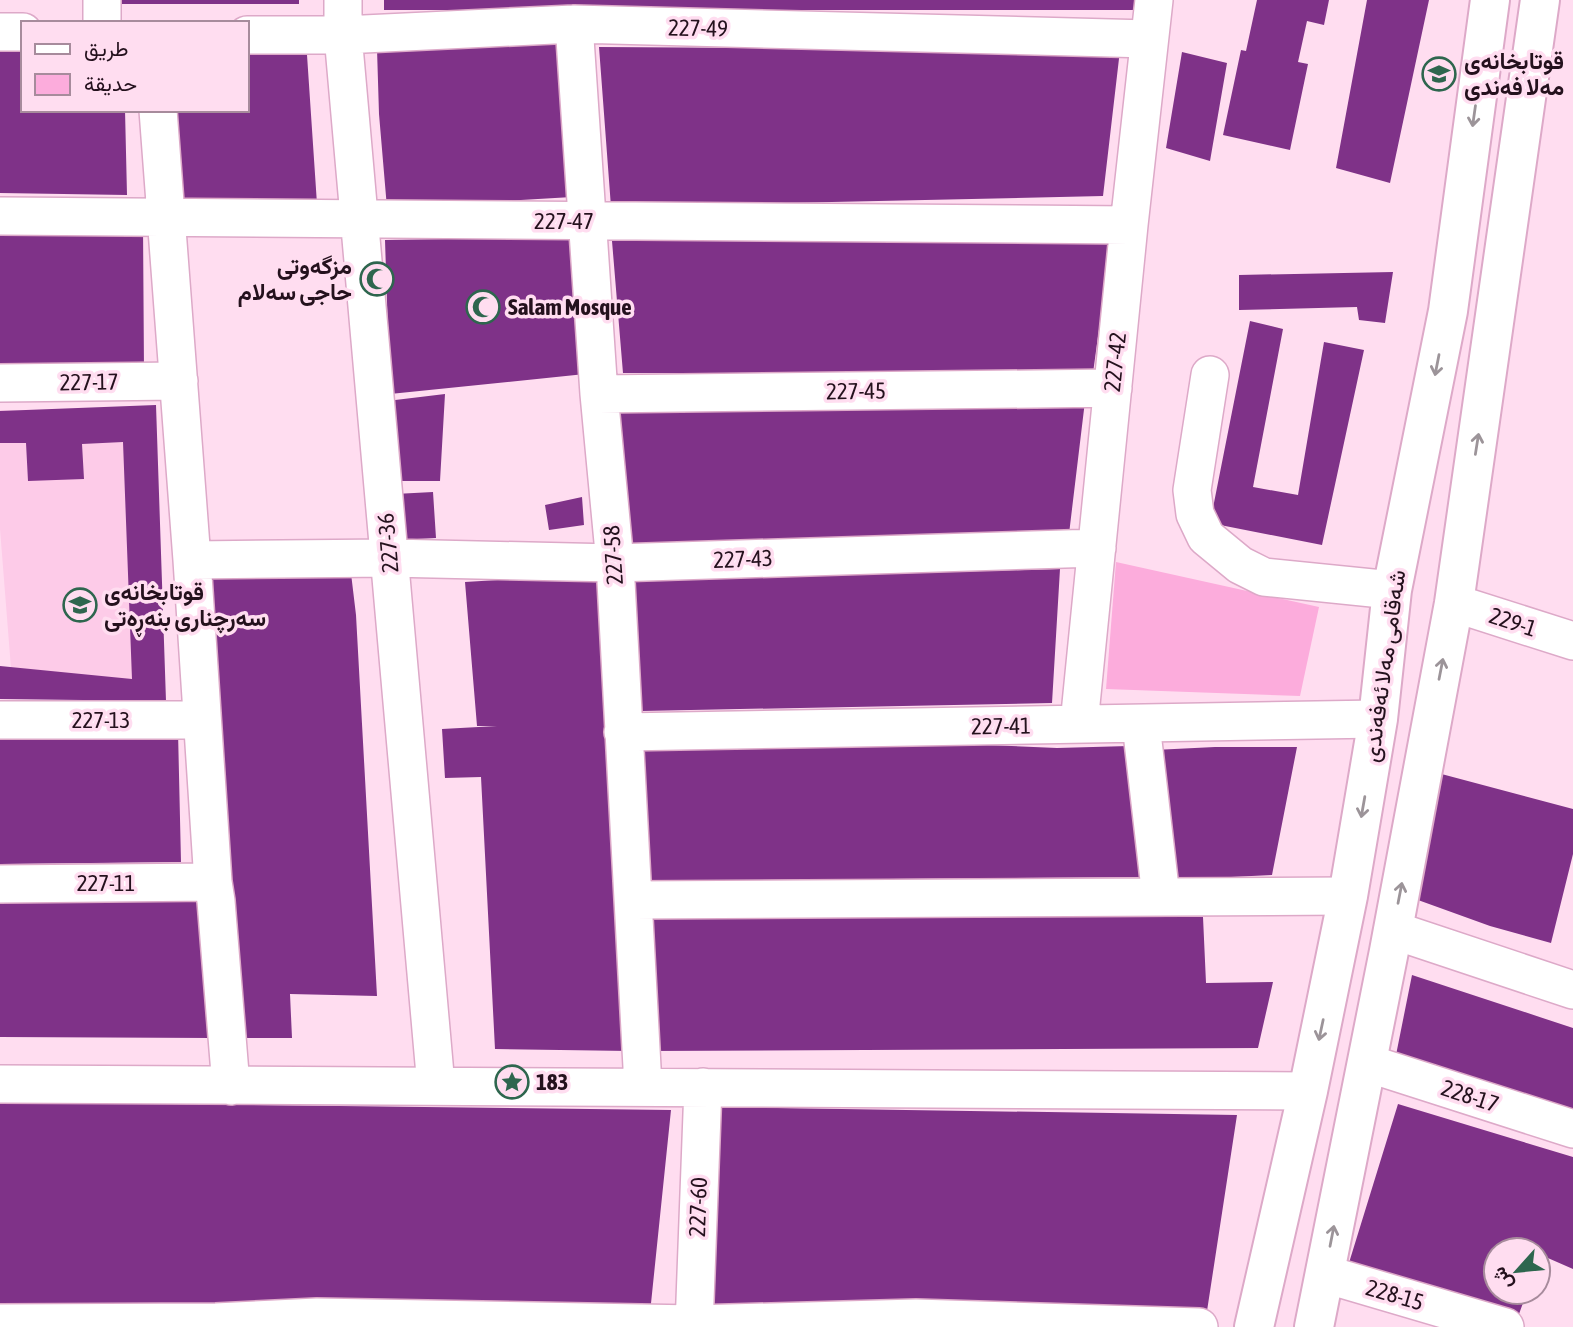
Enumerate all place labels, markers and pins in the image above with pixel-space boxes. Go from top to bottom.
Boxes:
place label: قوتابخانەی مەلا فەندی [1464,48,1564,101]
school or university icon: قوتابخانەی مەلا فەندی [1420,55,1458,93]
place label: مزگەوتی حاجی سەلام [238,253,352,307]
mosque icon: مزگەوتی حاجی سەلام [358,260,396,298]
mosque icon: Salam Mosque [464,288,502,326]
place label: Salam Mosque [508,294,632,320]
place label: قوتابخانەی سەرچناری بنەڕەتی [104,579,266,637]
school or university icon: قوتابخانەی سەرچناری بنەڕەتی [61,586,99,624]
place icon: 183 [493,1063,531,1101]
place label: 183 [536,1069,568,1095]

